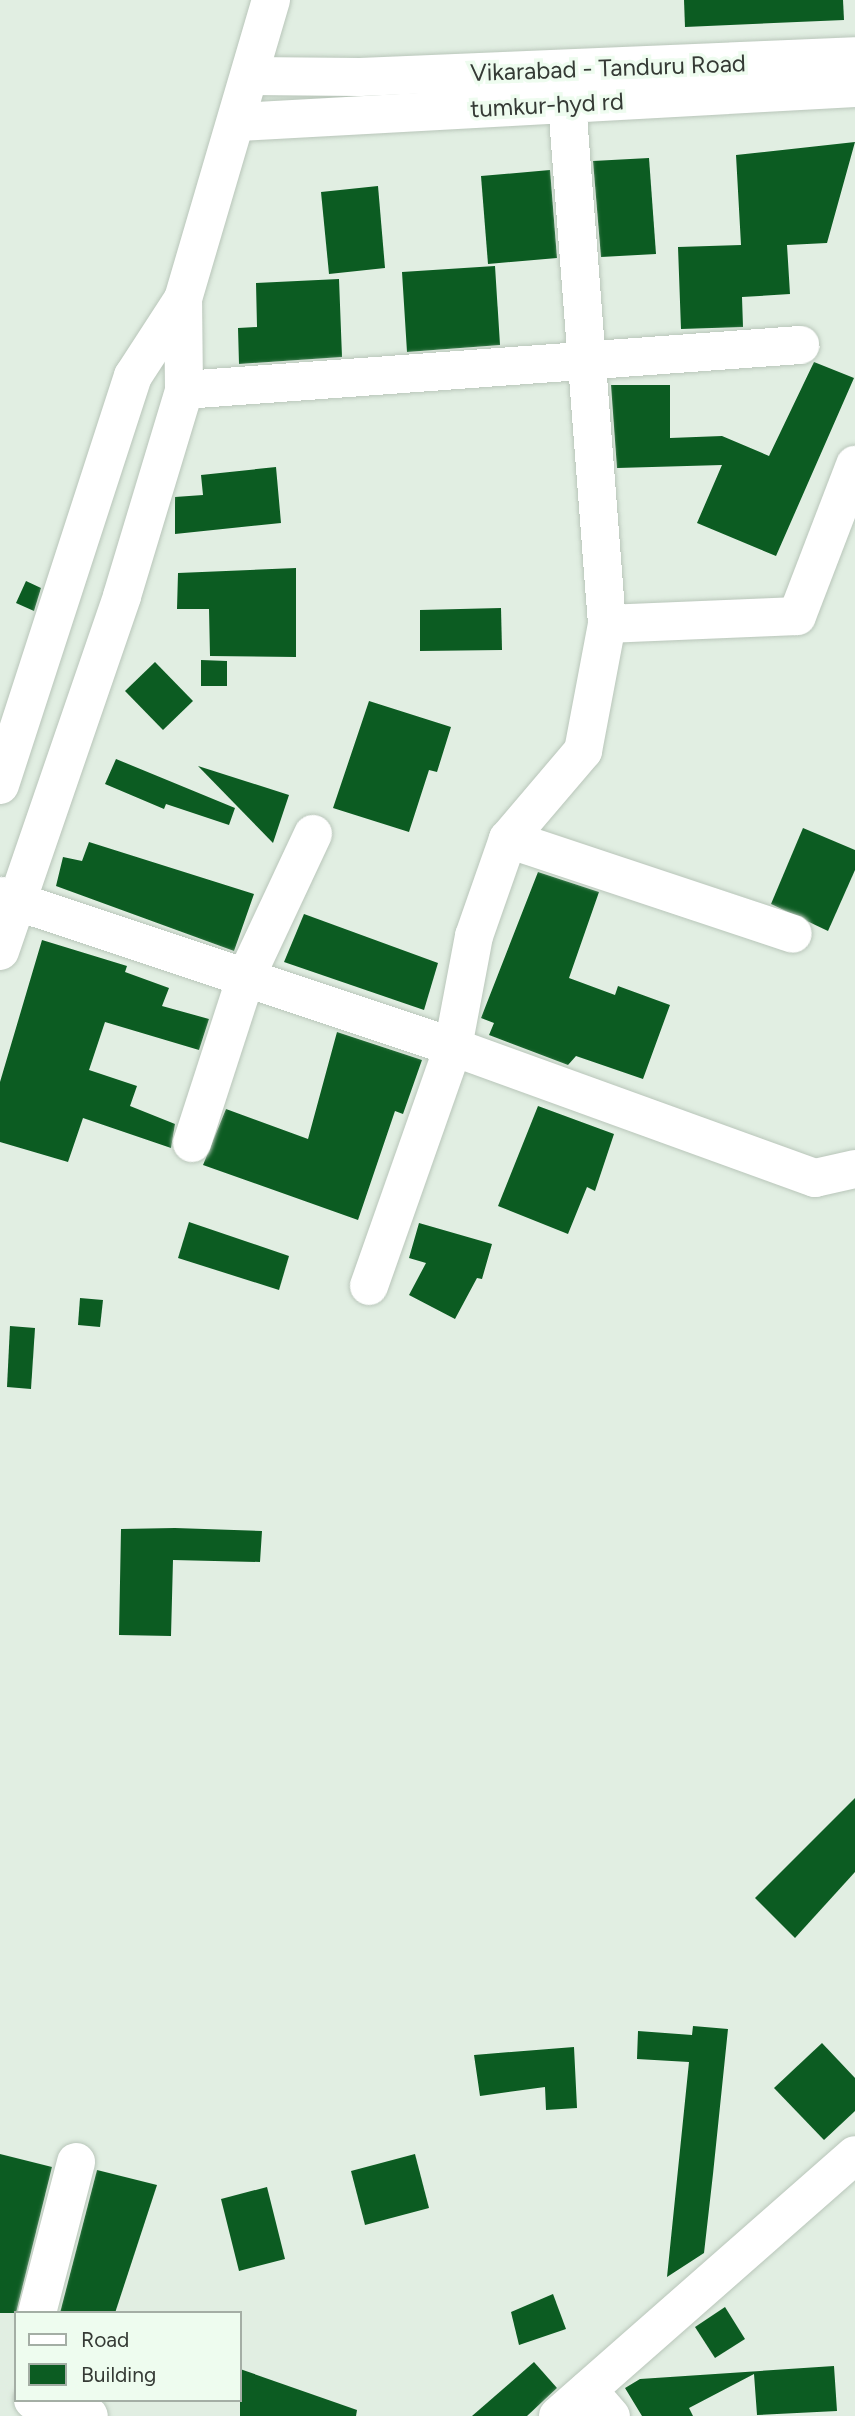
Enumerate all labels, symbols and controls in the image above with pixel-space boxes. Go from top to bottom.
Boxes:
street label: Vikarabad - Tanduru Road [470,49,746,87]
street label: tumkur-hyd rd [469,87,625,123]
legend [14,2311,242,2402]
text: Road [81,2327,129,2352]
text: Building [81,2362,156,2387]

